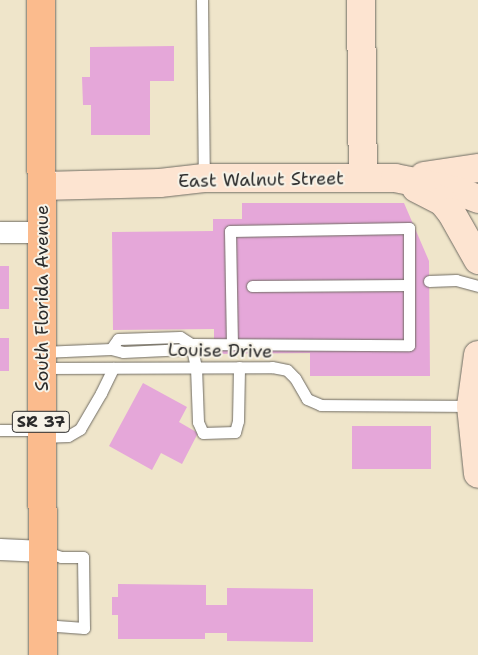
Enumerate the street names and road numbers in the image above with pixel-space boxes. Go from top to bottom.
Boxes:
street label: East Walnut Street [178,168,344,192]
street label: South Florida Avenue [31,205,53,391]
street label: Louise Drive [168,339,272,363]
road number: SR 37 [11,408,71,436]

